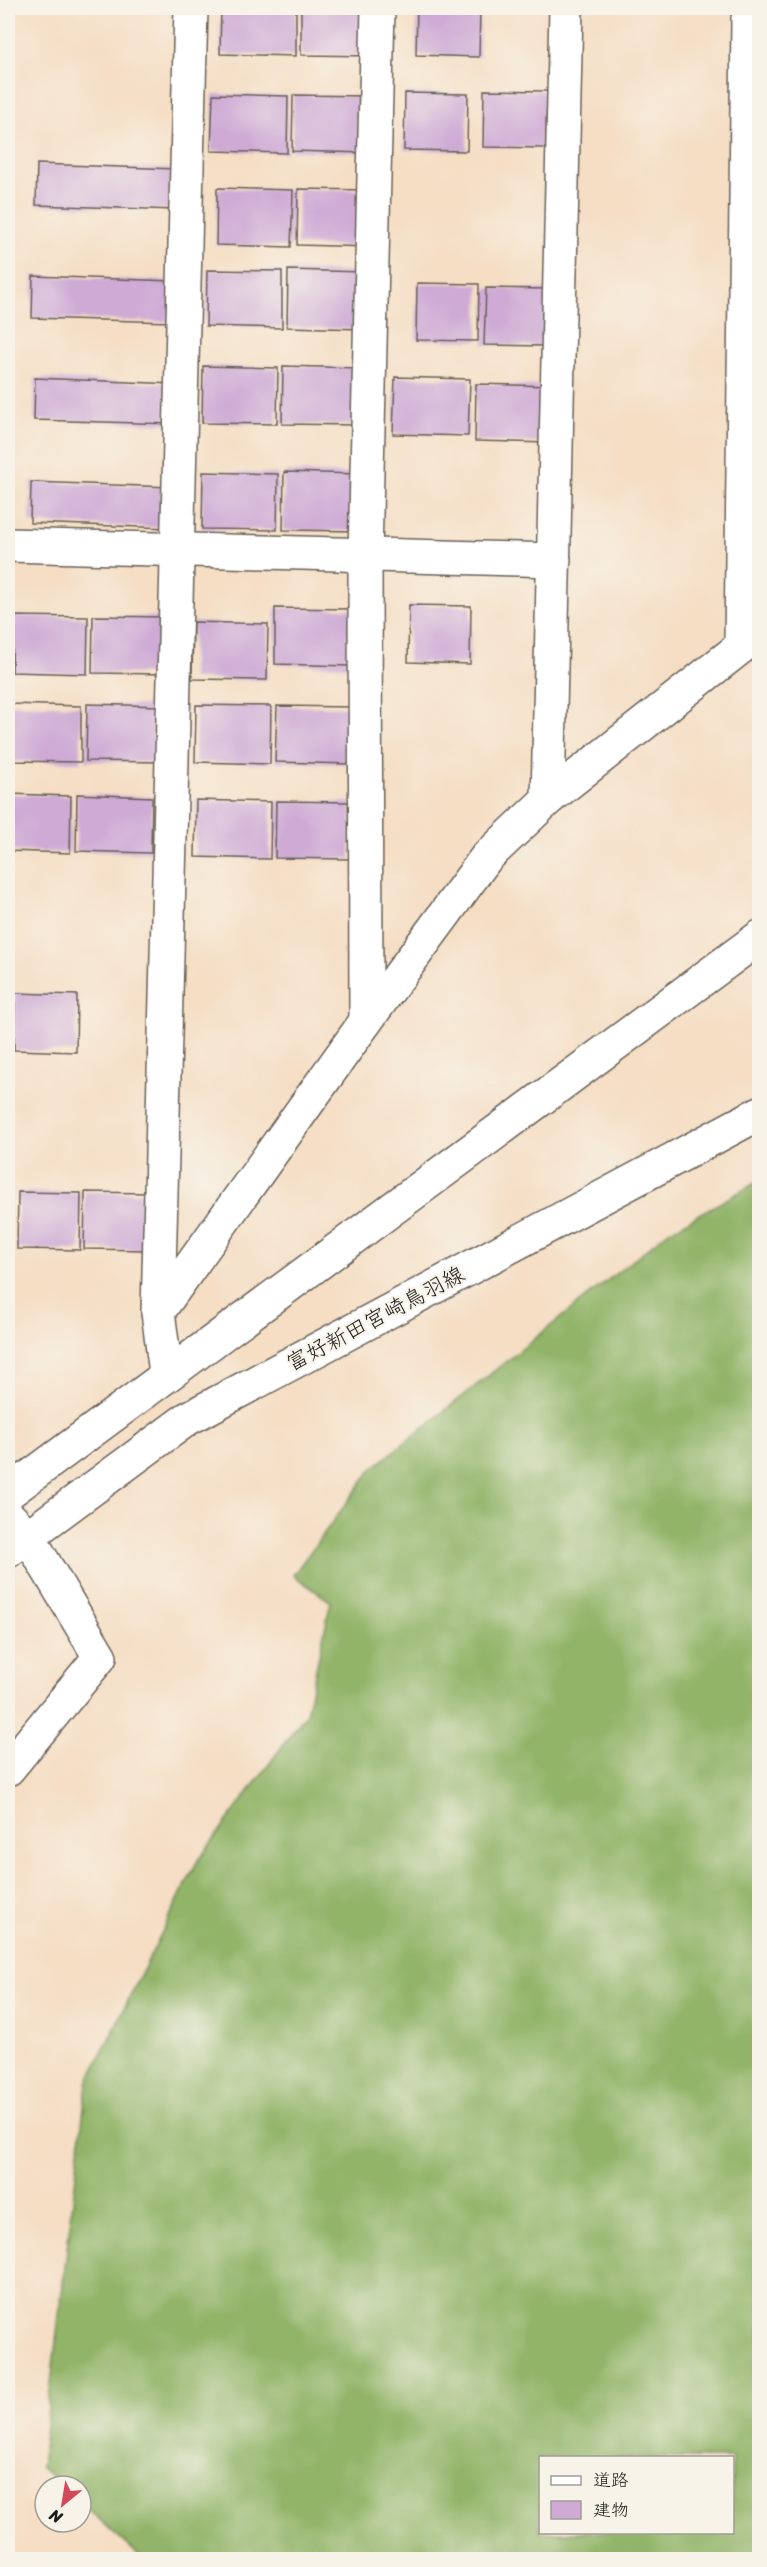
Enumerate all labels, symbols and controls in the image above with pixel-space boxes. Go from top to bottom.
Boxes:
street label: 富好新田宮崎鳥羽線 [279,1255,472,1382]
legend [539,2456,734,2534]
text: 道路 [593,2464,629,2496]
north arrow [33,2474,93,2534]
text: 建物 [593,2494,629,2526]
text: N [43,2501,69,2532]

